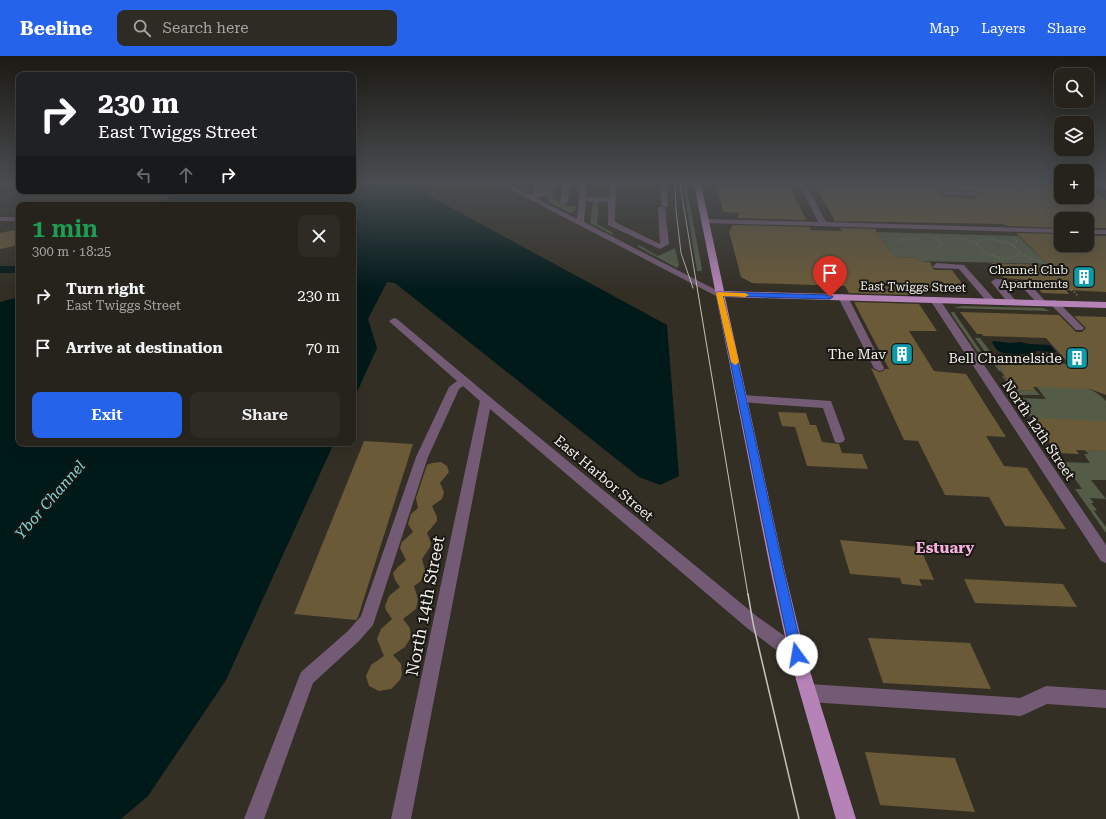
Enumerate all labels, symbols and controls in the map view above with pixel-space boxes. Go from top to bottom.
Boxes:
search box [117,10,397,46]
text: Beeline [20,17,93,40]
icon: search [131,17,153,39]
text: Search here [163,19,248,37]
text: Map [929,20,959,36]
text: Layers [981,20,1025,36]
text: Share [1047,20,1086,36]
map controls [1054,68,1094,252]
button: search [1054,68,1094,108]
text: 230 m [98,87,179,120]
icon: right [32,88,84,140]
button: layers [1054,116,1094,156]
text: East Twiggs Street [98,121,257,142]
icon: left [133,164,155,186]
icon: ahead [175,164,197,186]
icon: right [217,164,239,186]
button: + [1054,164,1094,204]
button: − [1054,212,1094,252]
text: 1 min [32,215,98,243]
button: close [298,215,340,257]
text: 300 m · 18:25 [32,244,111,259]
pin [813,256,847,297]
icon: arrive [819,262,841,284]
place label: Channel Club Apartments [989,263,1068,291]
building icon: Channel Club Apartments [1071,264,1097,290]
street label: East Twiggs Street [860,279,967,295]
text: Turn right [66,280,145,298]
icon: right [32,285,54,307]
text: 230 m [297,287,340,305]
text: East Twiggs Street [66,298,181,313]
icon: arrive [32,337,54,359]
text: Arrive at destination [66,339,222,357]
text: 70 m [306,339,340,357]
building icon: The Mav [889,341,915,367]
building icon: Bell Channelside [1064,345,1090,371]
place label: The Mav [828,346,887,362]
place label: Bell Channelside [948,350,1062,366]
street label: North 12th Street [1000,377,1078,483]
button: Exit [32,392,182,438]
button: Share [190,392,340,438]
street label: East Harbor Street [551,432,657,524]
water label: Ybor Channel [11,457,89,543]
street label: North 14th Street [402,534,448,678]
district label: Estuary [916,539,974,557]
position arrow [776,634,818,676]

